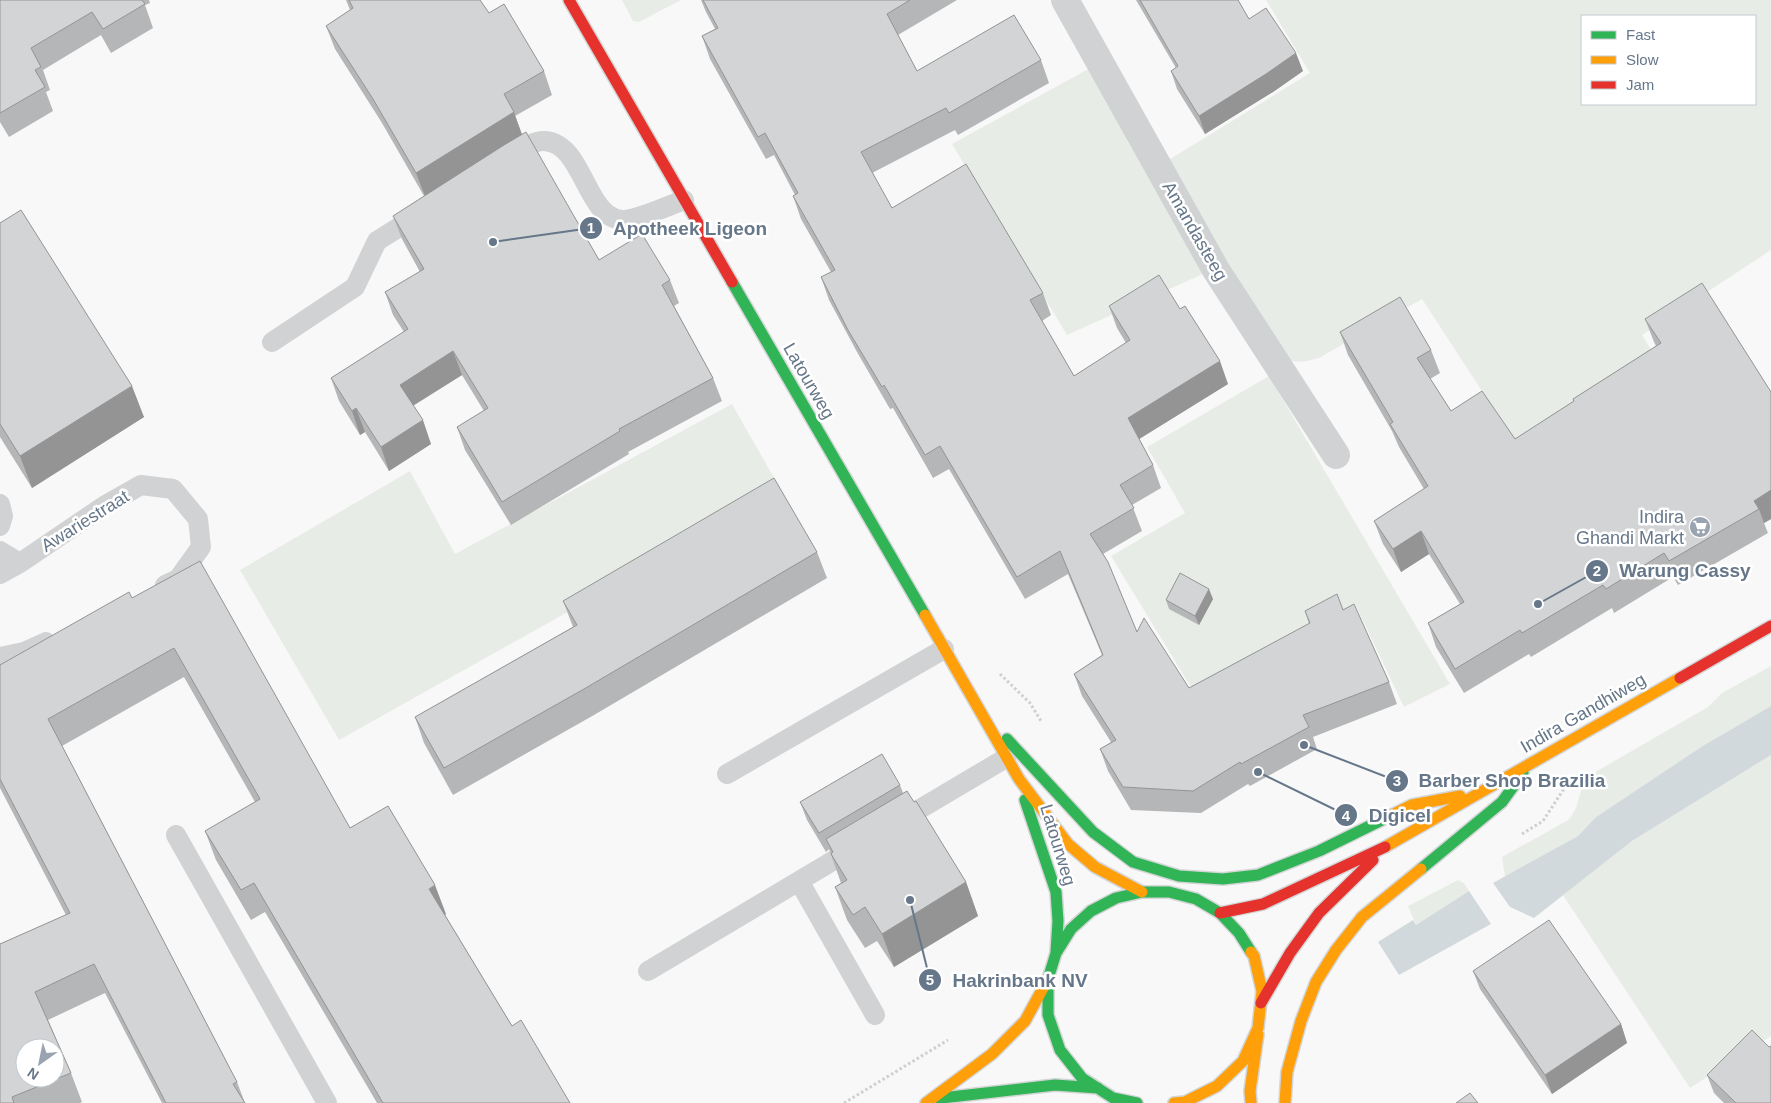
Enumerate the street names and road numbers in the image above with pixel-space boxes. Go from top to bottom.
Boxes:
street label: Amandasteeg [1159,178,1231,284]
street label: Latourweg [779,340,839,422]
street label: Awariestraat [37,486,133,556]
street label: Indira Gandhiweg [1517,669,1649,757]
street label: Latourweg [1036,802,1080,888]

